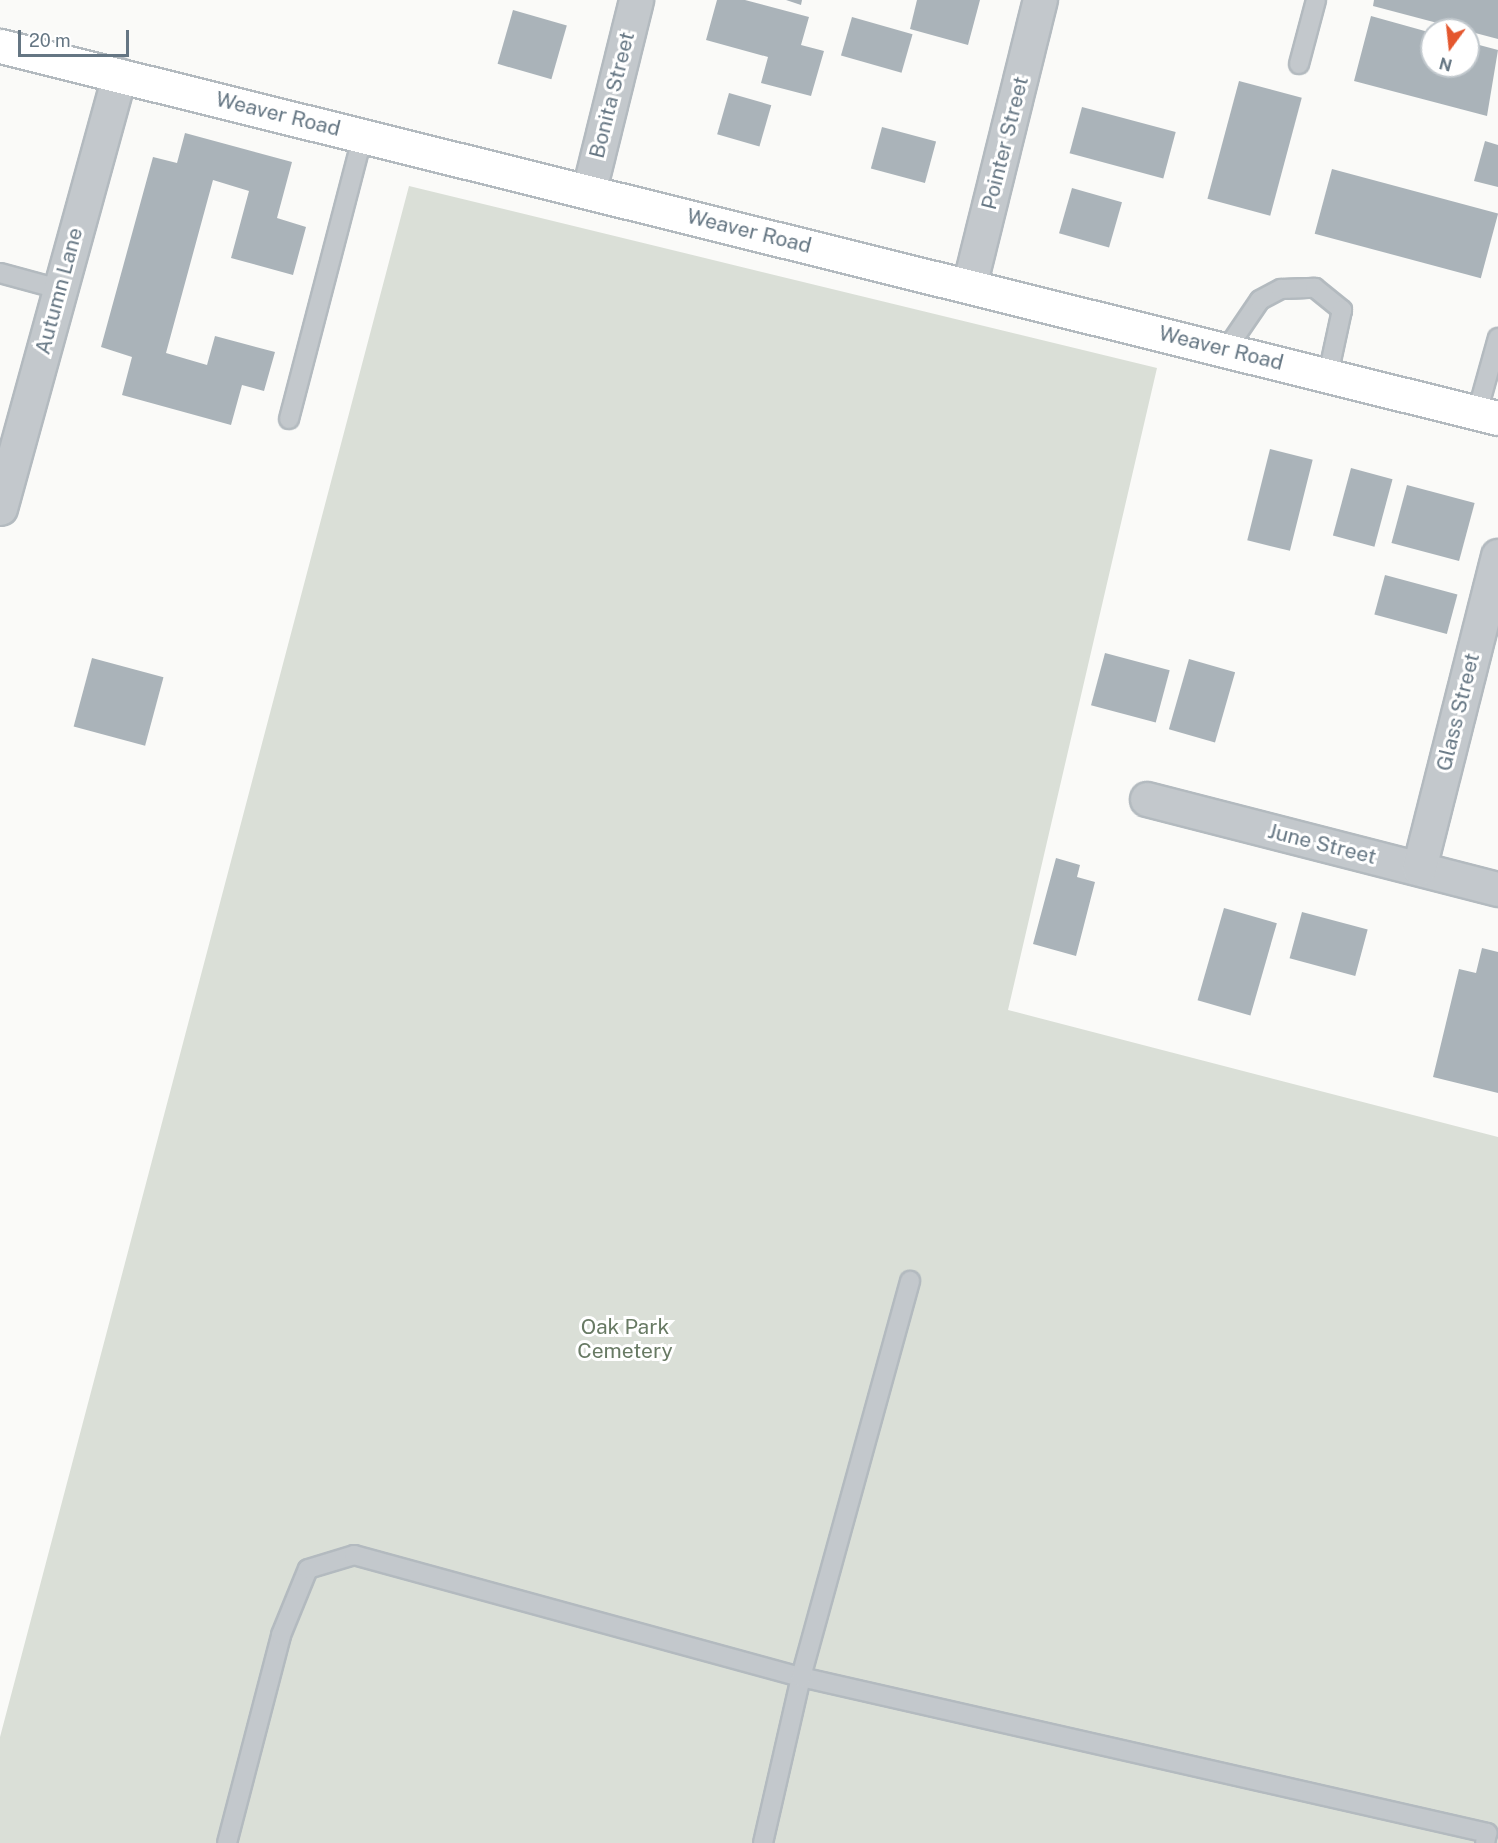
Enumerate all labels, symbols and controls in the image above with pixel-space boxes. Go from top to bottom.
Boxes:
scale bar [21,18,132,56]
north arrow [1420,18,1480,78]
street label: Bonita Street [584,29,640,161]
text: 20 m [29,30,71,51]
text: N [1437,53,1454,75]
street label: Pointer Street [976,74,1034,212]
street label: Weaver Road [213,86,343,142]
street label: Weaver Road [684,203,814,259]
street label: Autumn Lane [30,225,88,357]
street label: Weaver Road [1156,320,1286,376]
street label: Glass Street [1431,650,1485,774]
street label: June Street [1265,818,1379,870]
park label: Oak Park Cemetery [577,1314,673,1364]

